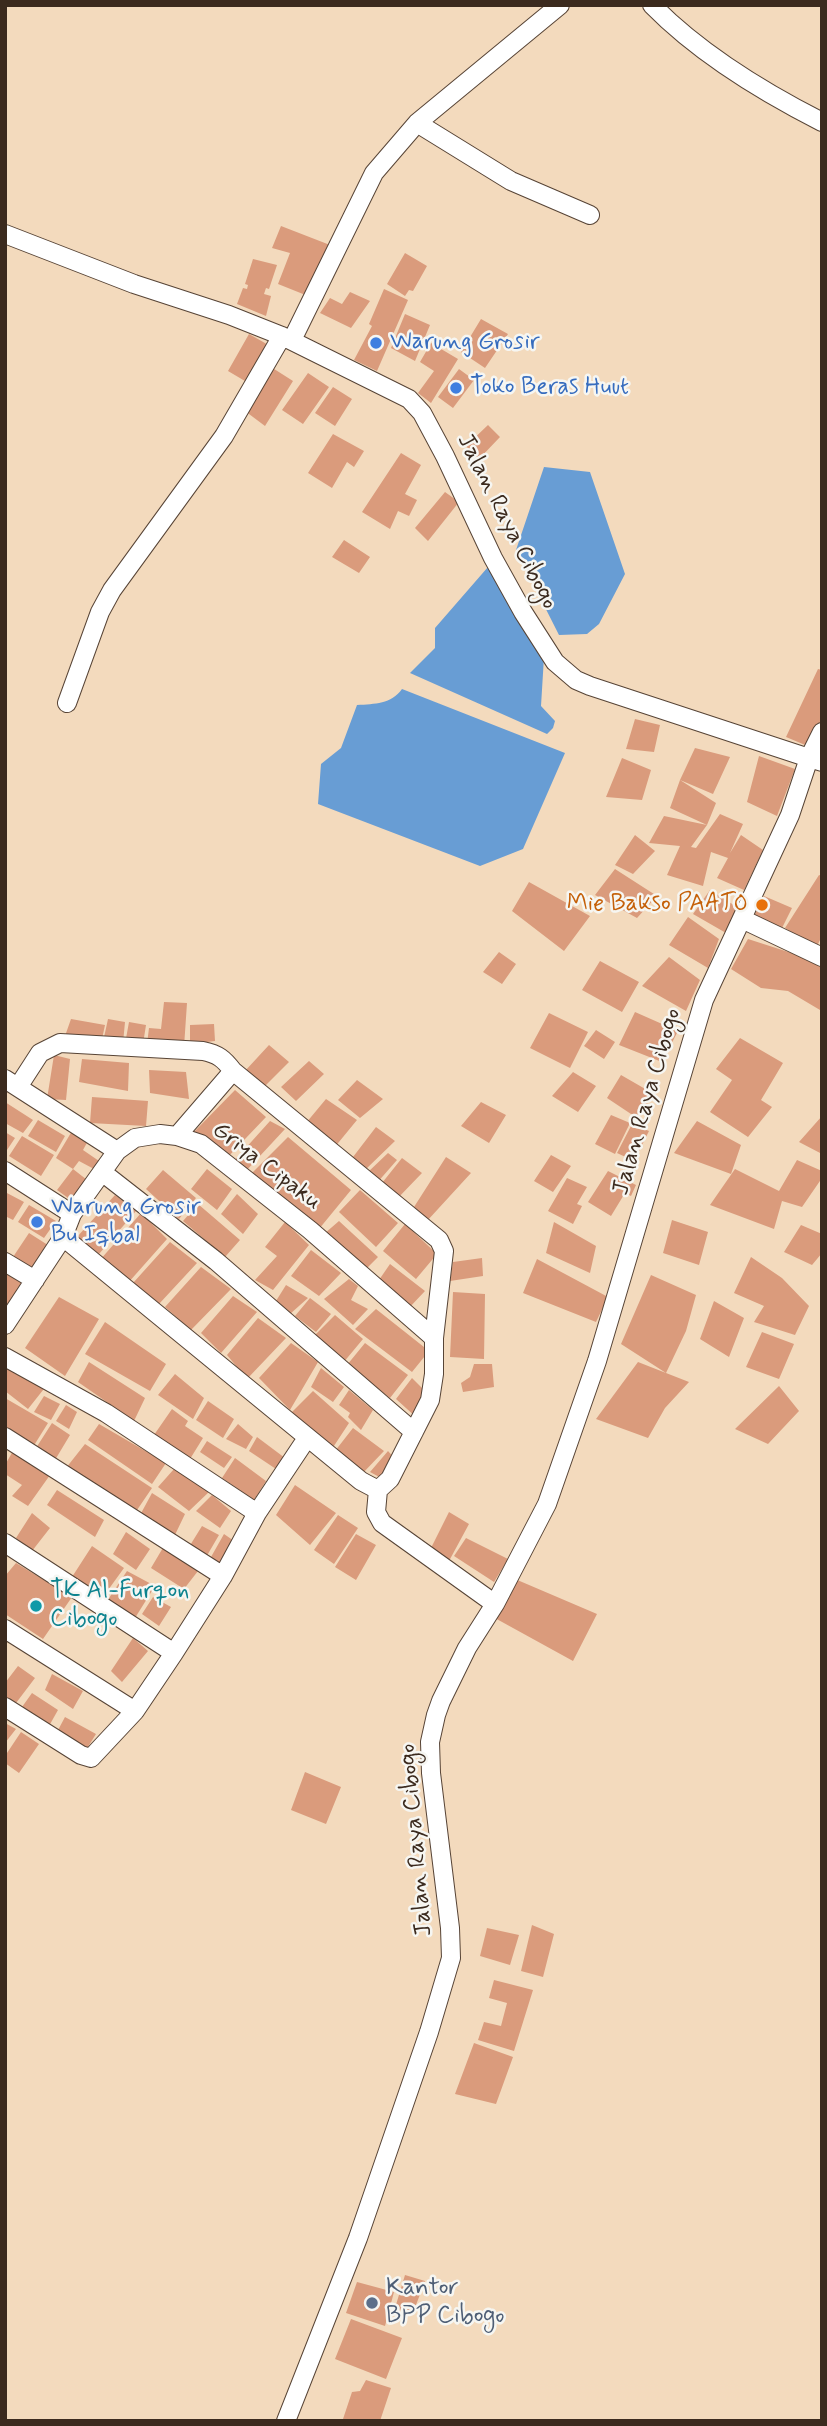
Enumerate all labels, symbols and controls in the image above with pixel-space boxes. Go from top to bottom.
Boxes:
place label: Warung Grosir [390,329,540,357]
marker: Warung Grosir [368,335,384,351]
place label: Toko Beras Huut [470,374,629,402]
marker: Toko Beras Huut [448,380,464,396]
street label: Jalan Raya Cibogo [449,429,563,615]
place label: Mie Bakso PAATO [567,891,748,919]
marker: Mie Bakso PAATO [754,897,770,913]
street label: Jalan Raya Cibogo [608,1005,688,1199]
street label: Griya Cipaku [206,1117,326,1217]
place label: Warung Grosir Bu Iqbal [51,1194,201,1250]
marker: Warung Grosir Bu Iqbal [29,1214,45,1230]
place label: TK Al-Furqon Cibogo [50,1578,189,1634]
marker: TK Al-Furqon Cibogo [28,1598,44,1614]
street label: Jalan Raya Cibogo [394,1742,440,1938]
place label: Kantor BPP Cibogo [386,2275,505,2331]
marker: Kantor BPP Cibogo [364,2295,380,2311]

